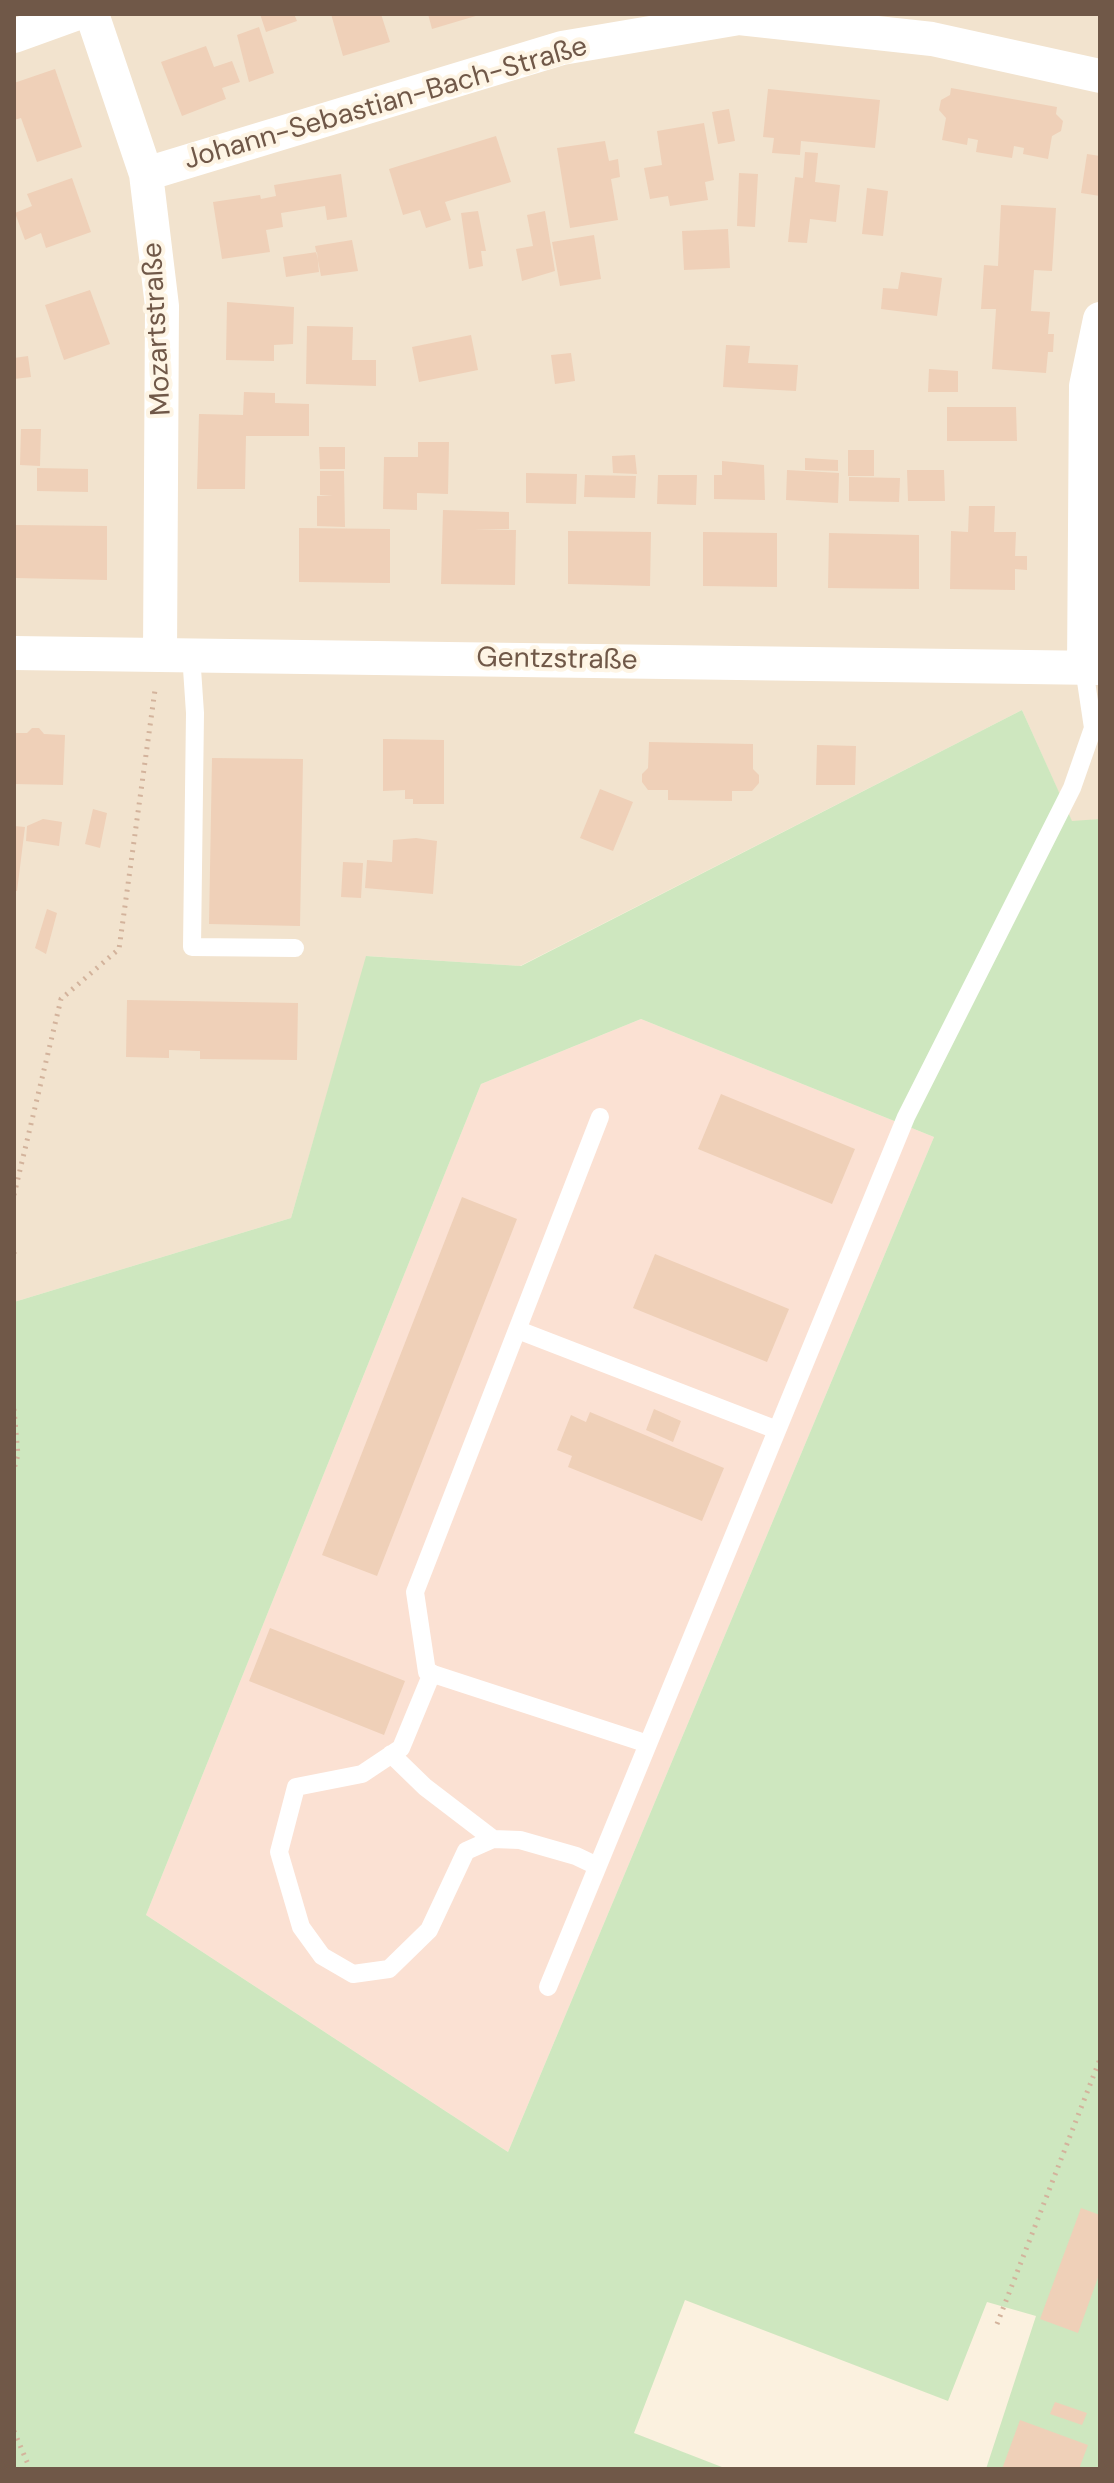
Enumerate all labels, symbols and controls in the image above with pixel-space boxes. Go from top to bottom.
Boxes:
street label: Johann-Sebastian-Bach-Straße [180,30,592,178]
street label: Mozartstraße [137,241,179,417]
street label: Gentzstraße [476,642,638,678]

